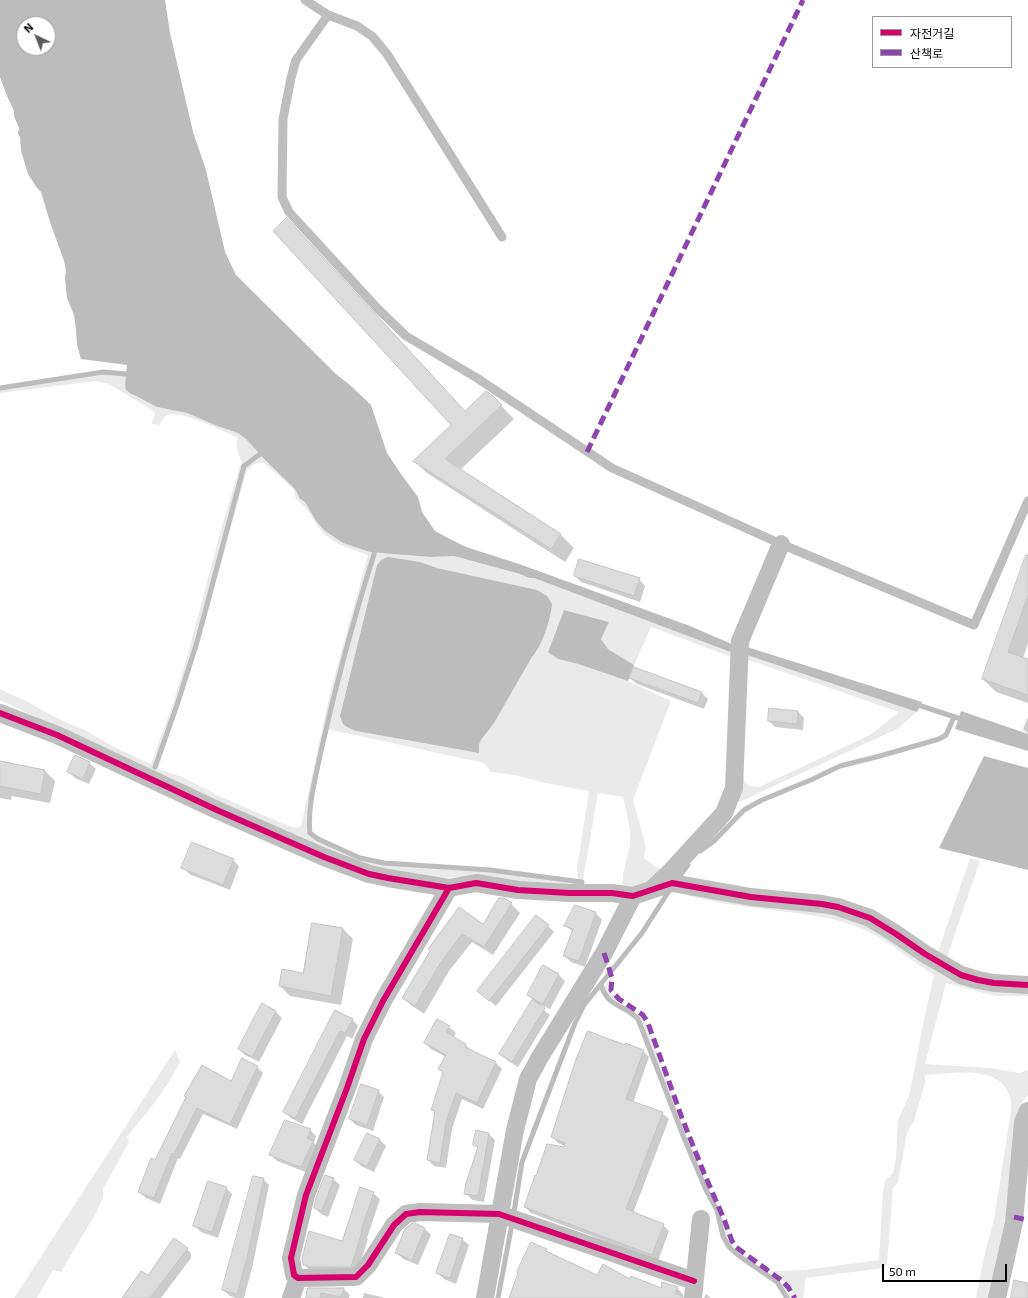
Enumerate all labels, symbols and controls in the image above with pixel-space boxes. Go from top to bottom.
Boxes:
north arrow [16,16,56,56]
legend [872,16,1012,68]
text: N [21,20,35,35]
text: 자전거길 [910,26,954,40]
text: 산책로 [910,46,943,60]
scale bar [884,1256,1009,1282]
text: 50 m [889,1264,916,1278]

